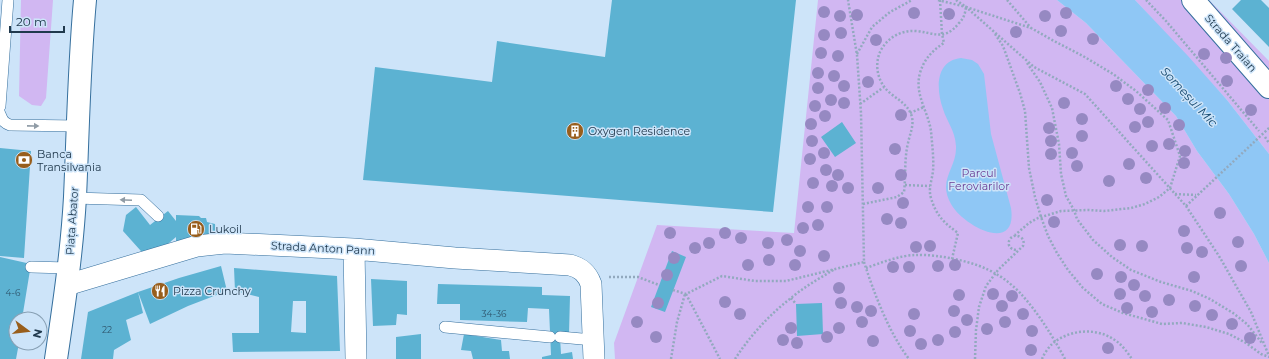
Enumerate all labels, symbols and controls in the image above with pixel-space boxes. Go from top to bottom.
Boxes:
scale bar [10,8,64,34]
street label: Strada Traian [1202,11,1260,75]
text: 20 m [16,14,47,29]
water label: Someșul Mic [1158,64,1221,130]
building icon: Oxygen Residence [565,121,585,141]
one-way arrow [27,123,40,129]
place label: Oxygen Residence [588,124,691,138]
place label: Banca Transilvania [37,147,101,174]
bank icon: Banca Transilvania [14,150,34,170]
park label: Parcul Feroviarilor [948,166,1010,193]
street label: Piața Abator [63,186,81,256]
one-way arrow [120,196,132,203]
fuel station icon: Lukoil [186,219,206,239]
place label: Lukoil [209,222,242,236]
street label: Strada Anton Pann [271,238,375,258]
restaurant icon: Pizza Crunchy [150,281,170,301]
place label: Pizza Crunchy [173,284,251,298]
house number: 4-6 [5,287,21,298]
house number: 34-36 [482,308,507,319]
north arrow [8,311,48,351]
house number: 22 [102,324,112,335]
text: N [30,327,46,340]

